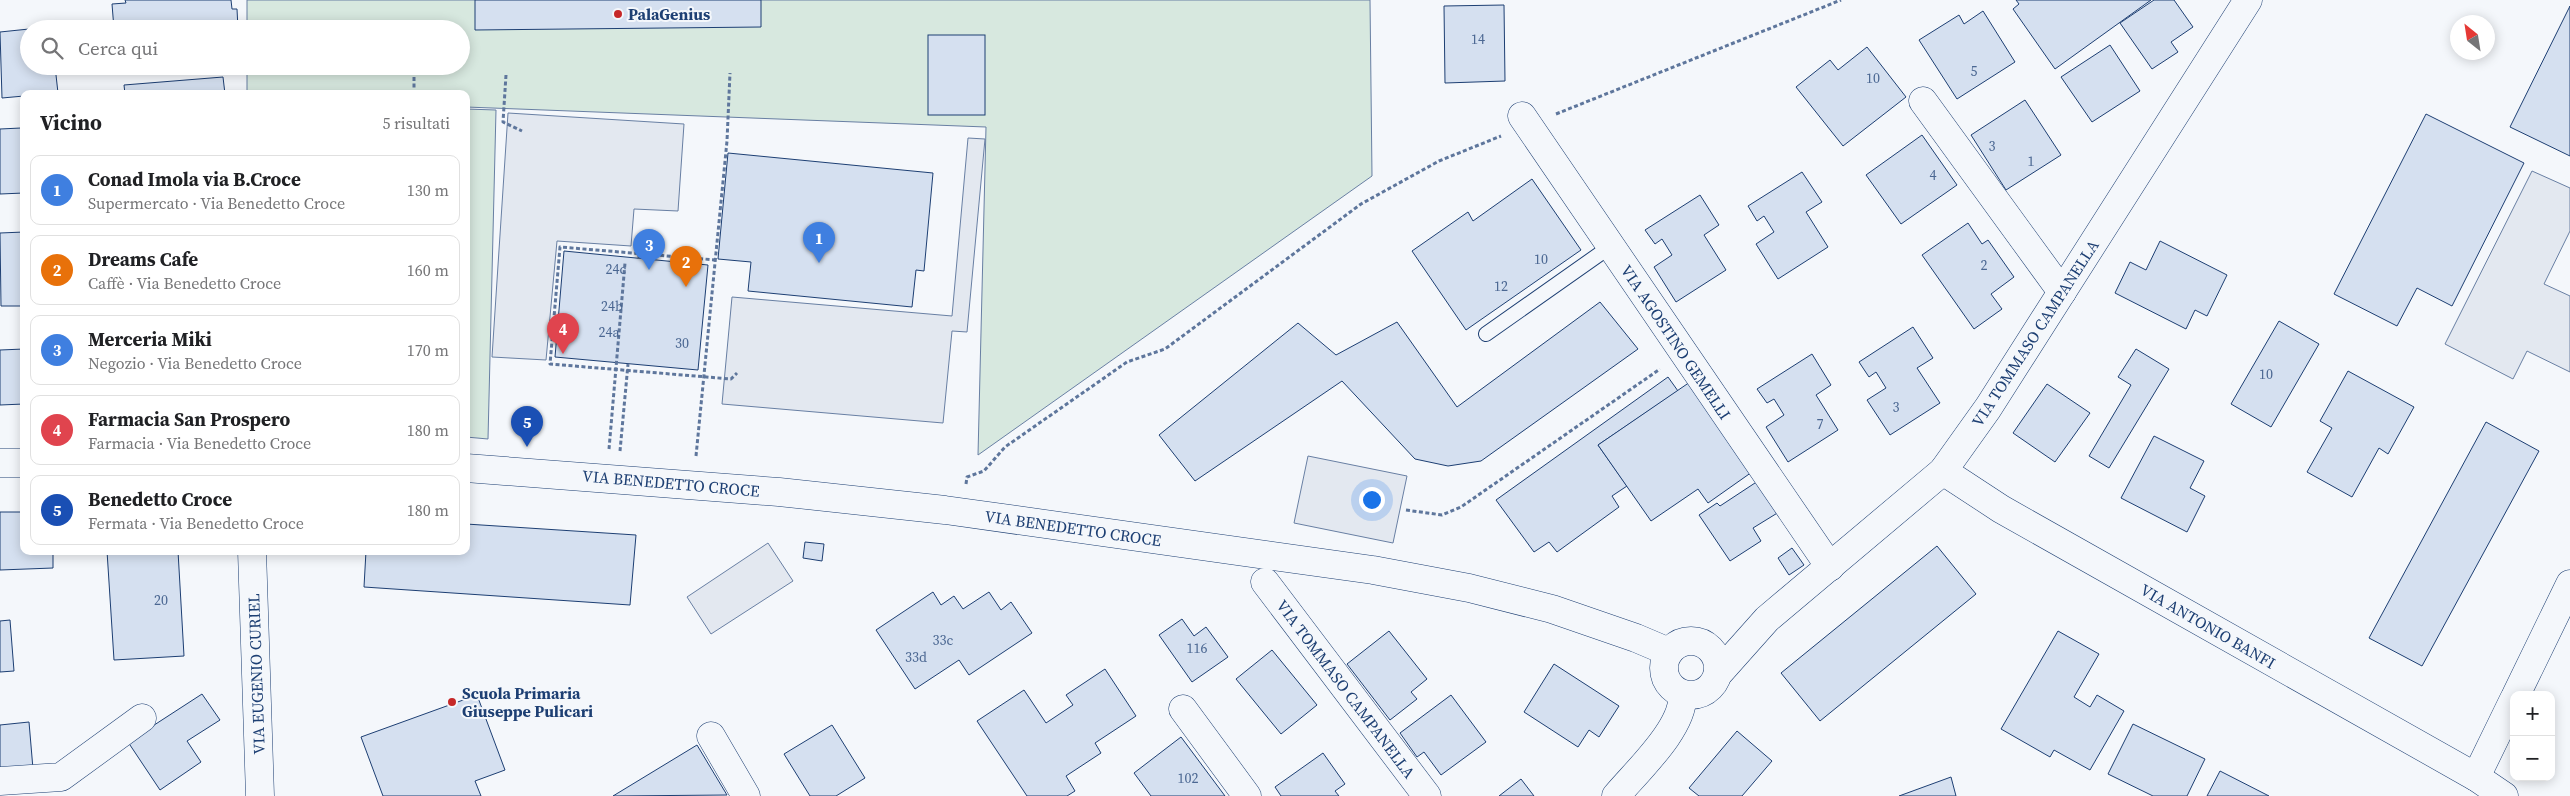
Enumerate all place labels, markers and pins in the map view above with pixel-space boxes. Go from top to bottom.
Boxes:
place label: PalaGenius [628,3,710,25]
marker: PalaGenius [612,8,624,20]
pin: 1 [803,222,835,263]
pin: 3 [633,229,665,270]
pin: 2 [670,246,702,287]
pin: 4 [547,313,579,354]
pin: 5 [511,406,543,447]
place label: Scuola Primaria Giuseppe Pulicari [462,682,593,722]
marker: Scuola Primaria Giuseppe Pulicari [446,696,458,708]

